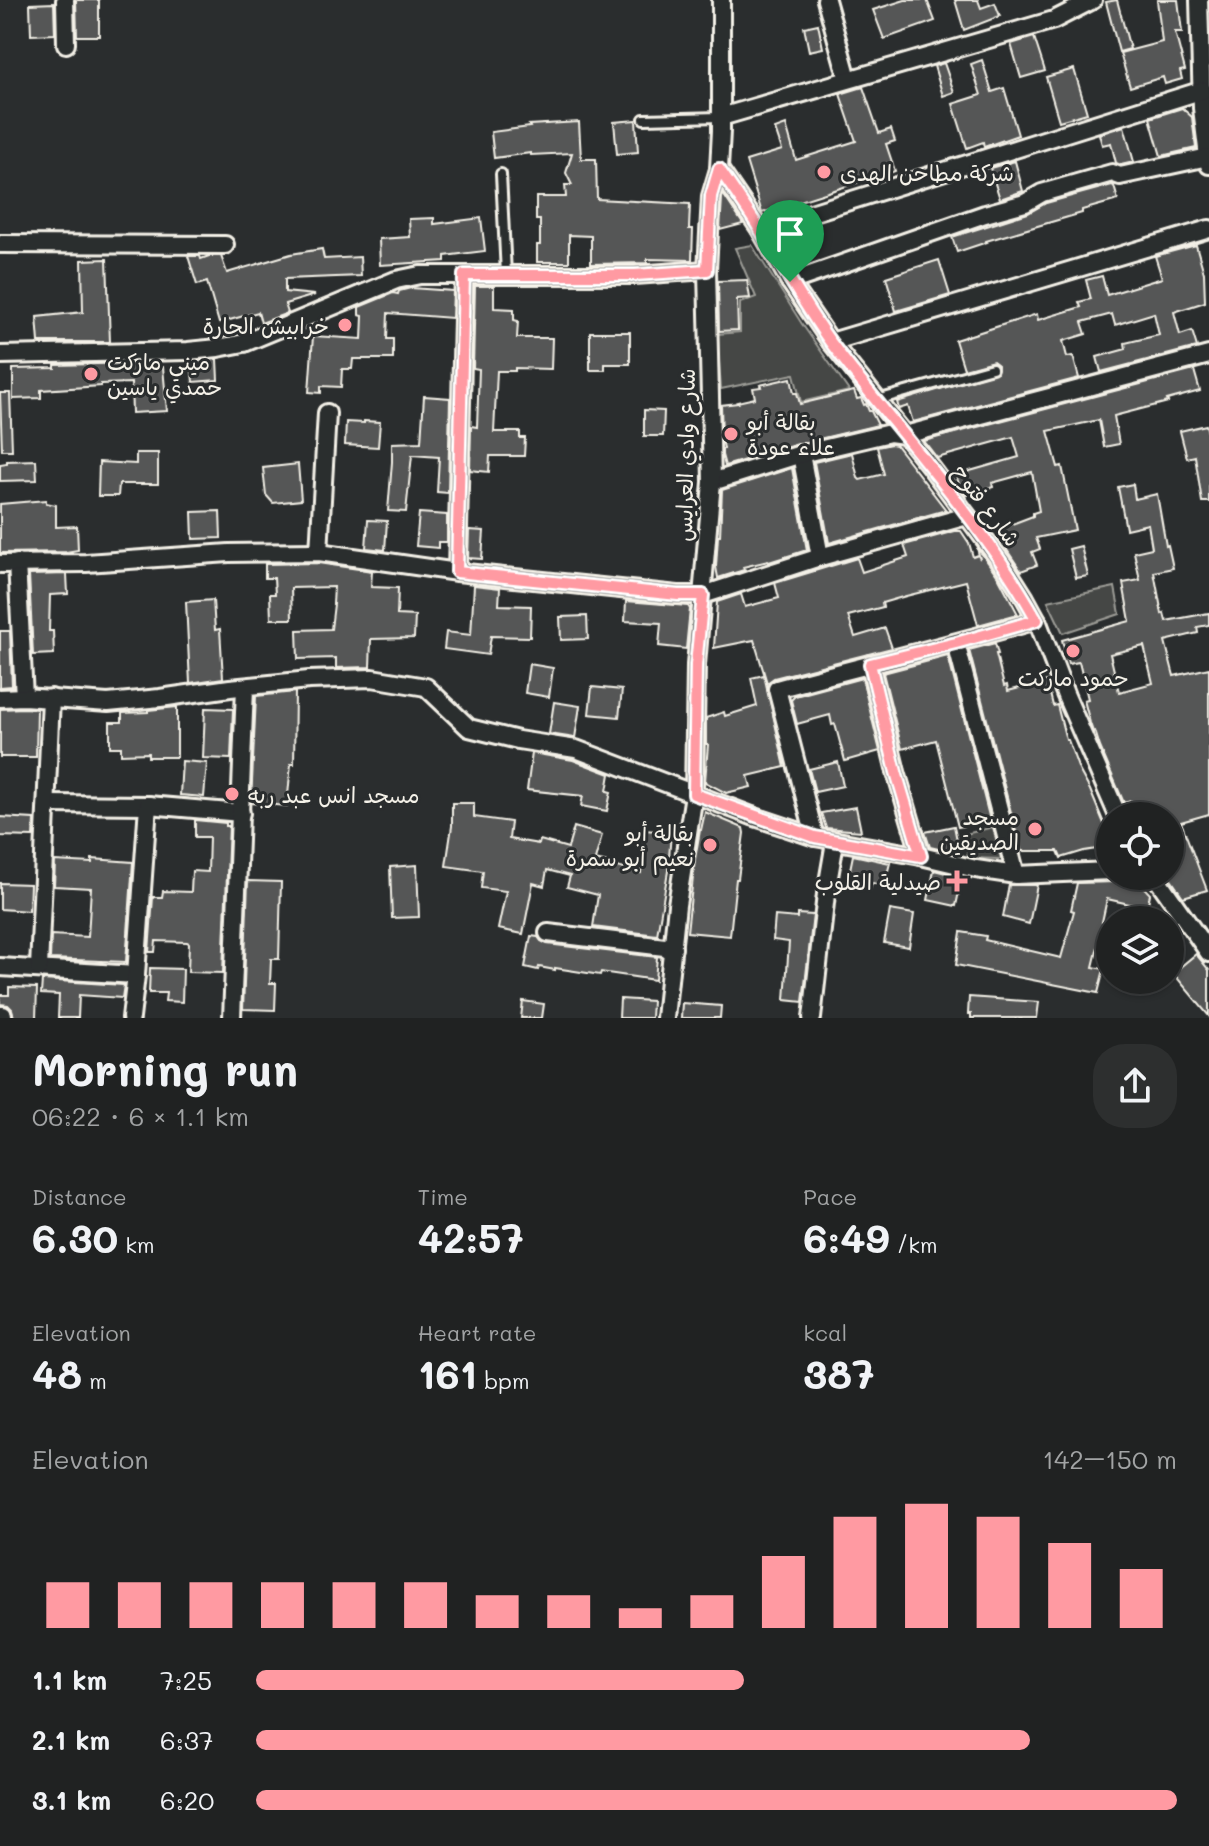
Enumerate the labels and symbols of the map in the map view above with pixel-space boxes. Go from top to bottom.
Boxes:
place label: شركة مطاحن الهدى [840,158,1014,187]
marker: شركة مطاحن الهدى [815,163,833,181]
pin [756,200,824,282]
place label: خرابيش الحارة [203,311,329,340]
marker: خرابيش الحارة [336,316,354,334]
place label: ميني ماركت حمدي ياسين [107,347,222,404]
marker: ميني ماركت حمدي ياسين [82,365,100,383]
street label: شارع وادي العرايس [669,368,704,542]
place label: بقالة أبو علاء عودة [745,407,835,461]
marker: بقالة أبو علاء عودة [722,425,740,443]
street label: شارع فتوح [945,458,1027,553]
marker: حمود ماركت [1064,642,1082,660]
place label: حمود ماركت [1018,663,1128,692]
place label: مسجد انس عبد ربه [248,780,420,809]
marker: مسجد انس عبد ربه [223,785,241,803]
place label: مسجد الصديقين [940,802,1019,856]
place label: بقالة أبو نعيم أبو سمرة [566,818,694,875]
marker: مسجد الصديقين [1026,820,1044,838]
marker: بقالة أبو نعيم أبو سمرة [701,836,719,854]
place label: صيدلية القلوب [815,867,941,896]
marker: صيدلية القلوب [948,872,966,890]

